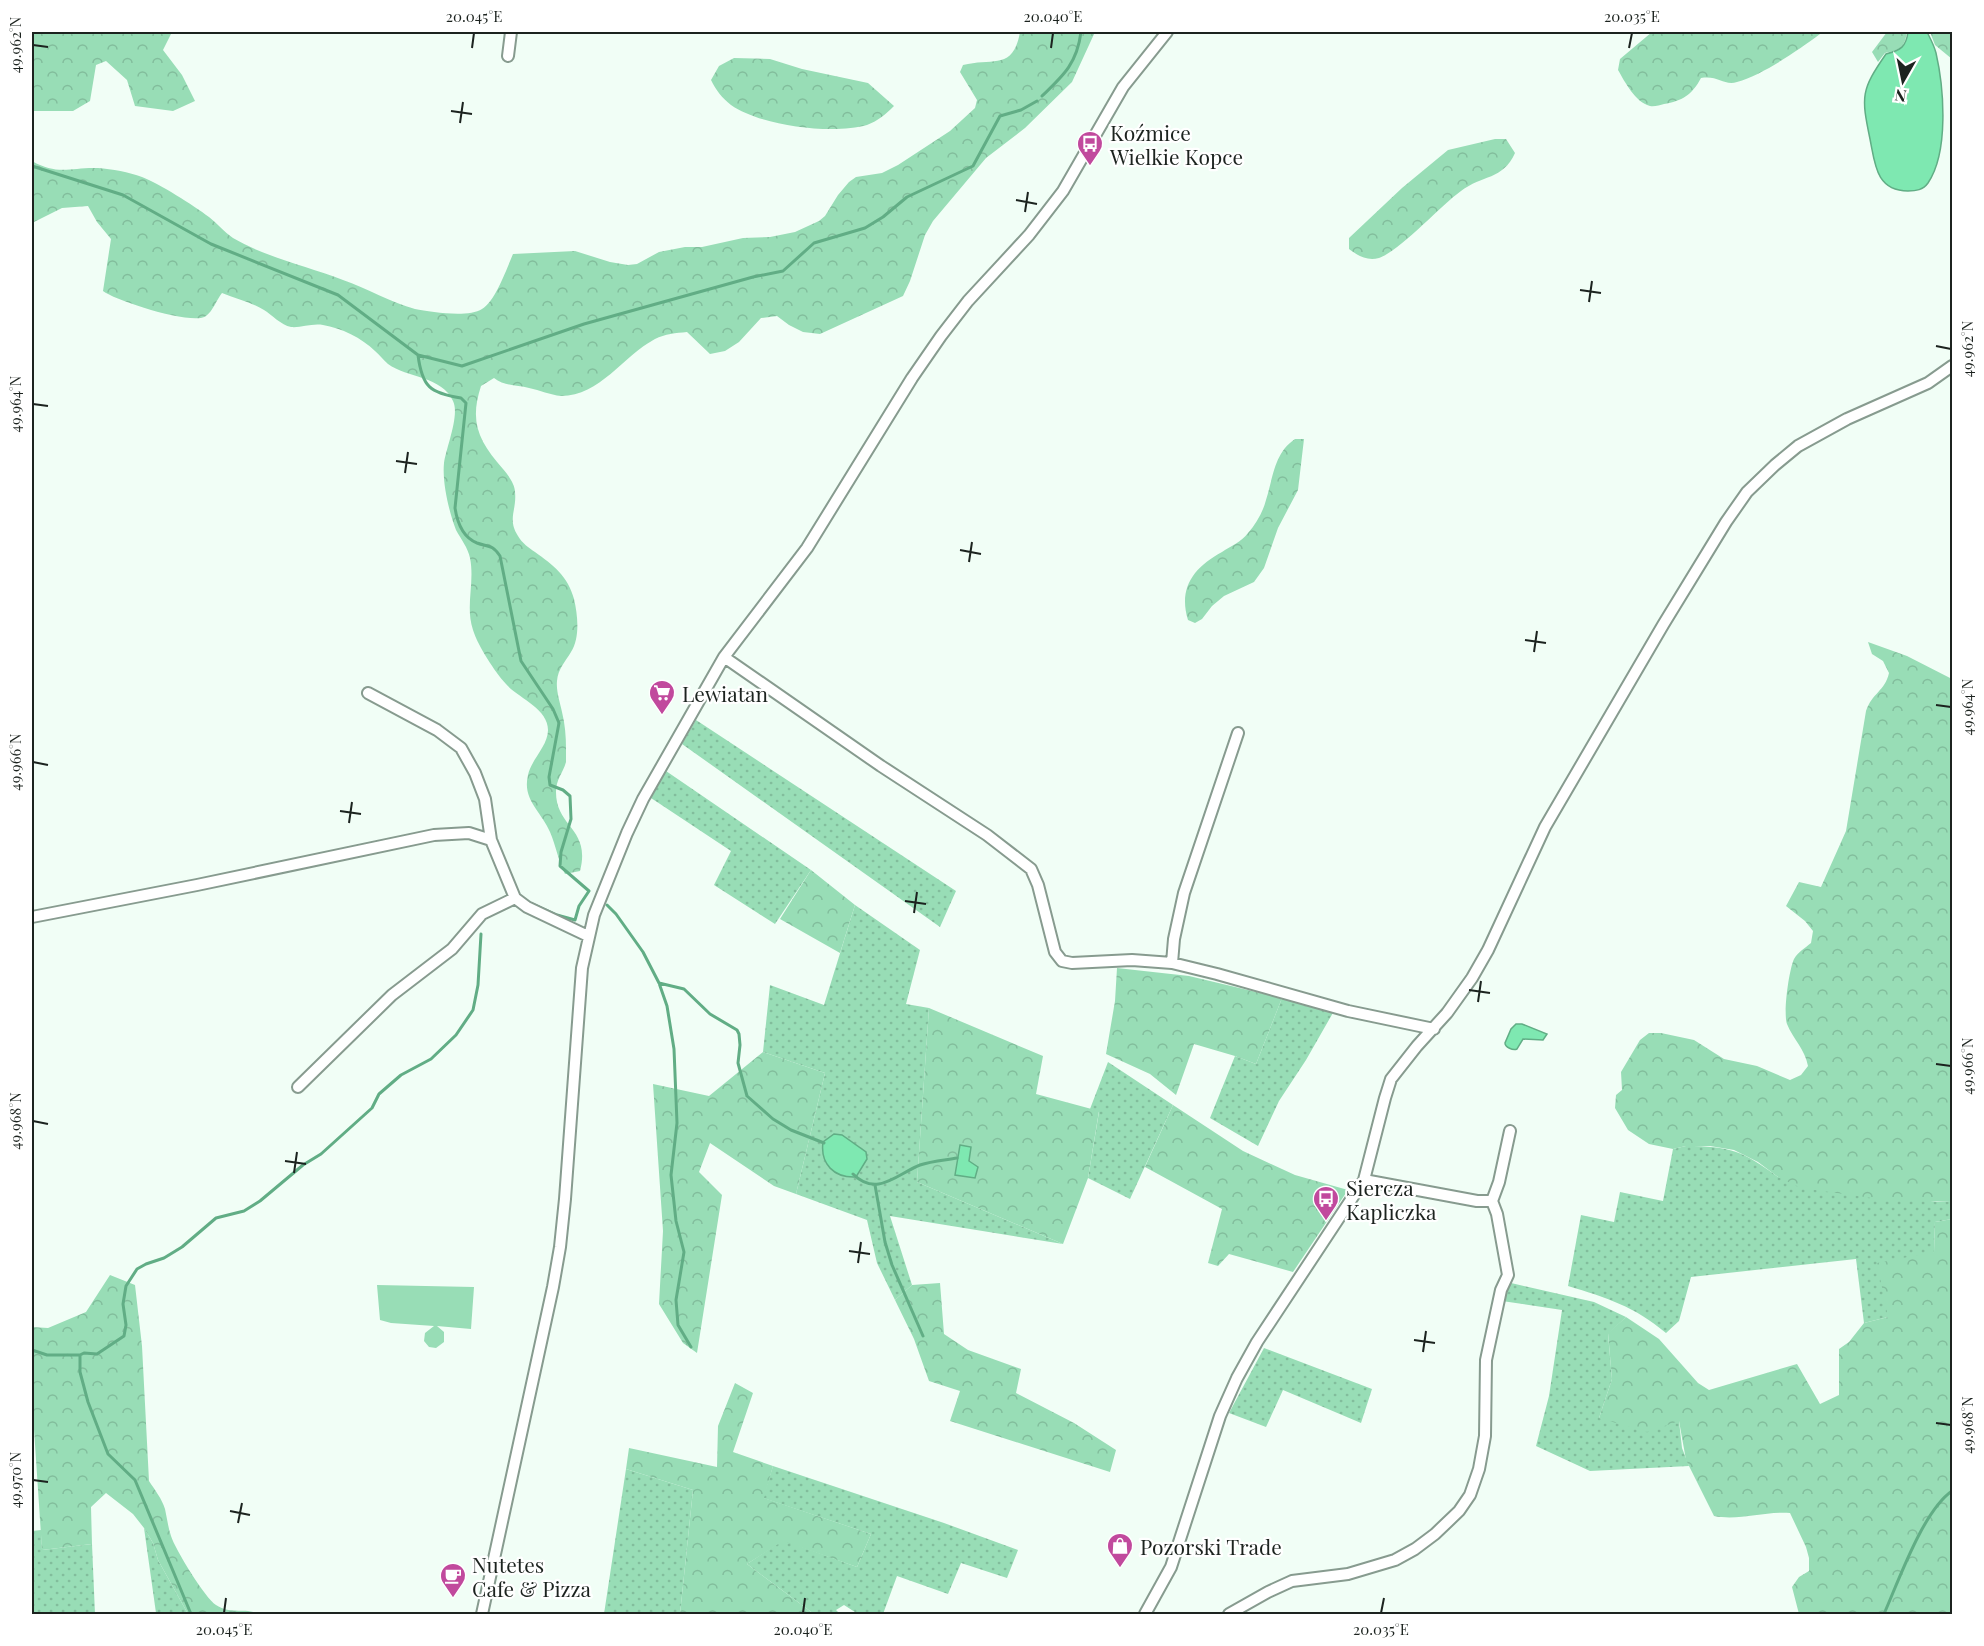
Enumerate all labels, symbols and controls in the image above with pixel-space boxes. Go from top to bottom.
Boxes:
text: 20.045°E [446,6,502,26]
text: 20.040°E [1023,6,1083,26]
text: 20.035°E [1604,6,1660,26]
text: 49.962°N [5,16,25,73]
north arrow [1873,51,1933,111]
text: N [1893,85,1908,108]
place label: Koźmice Wielkie Kopce [1109,118,1243,170]
bus stop icon: Koźmice Wielkie Kopce [1075,129,1105,167]
text: 49.962°N [1957,320,1977,377]
text: 49.964°N [5,375,25,432]
supermarket icon: Lewiatan [647,678,677,716]
text: 49.964°N [1957,678,1977,735]
place label: Lewiatan [682,679,769,707]
text: 49.966°N [5,733,25,791]
text: 49.966°N [1957,1037,1977,1095]
text: 49.968°N [5,1092,25,1150]
place label: Siercza Kapliczka [1346,1173,1437,1225]
bus stop icon: Siercza Kapliczka [1311,1184,1341,1222]
text: 49.968°N [1957,1396,1977,1454]
text: 49.970°N [5,1451,25,1508]
shop icon: Pozorski Trade [1105,1531,1135,1569]
place label: Pozorski Trade [1140,1532,1282,1560]
place label: Nutetes Cafe & Pizza [472,1550,592,1602]
cafe icon: Nutetes Cafe & Pizza [438,1561,468,1599]
text: 20.045°E [196,1619,252,1639]
text: 20.040°E [773,1619,833,1639]
text: 20.035°E [1353,1619,1409,1639]

